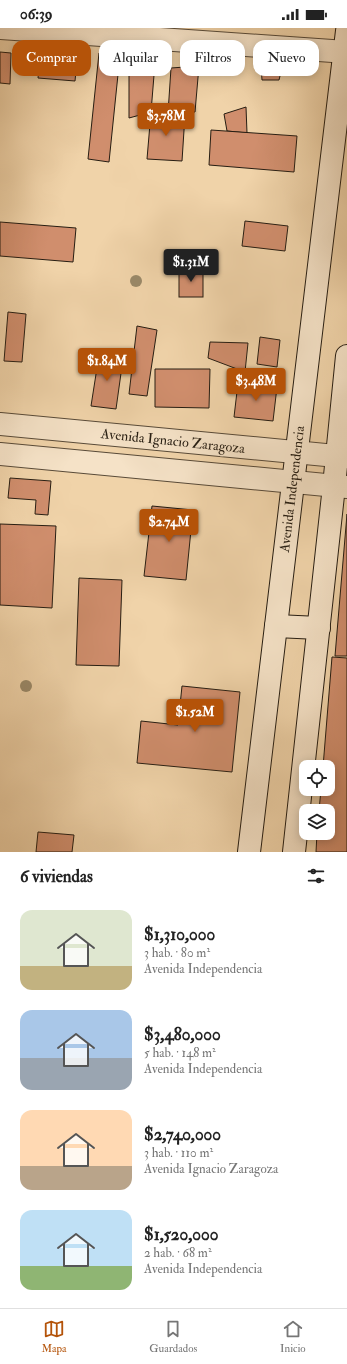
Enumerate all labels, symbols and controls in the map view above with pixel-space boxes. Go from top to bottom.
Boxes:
text: 06:39 [20,5,52,24]
chip: Comprar [12,40,91,76]
chip: Alquilar [99,40,172,76]
chip: Filtros [180,40,245,76]
chip: Nuevo [253,40,319,76]
pin: $3.78M [133,103,199,137]
text: $3.78M [146,108,186,124]
pin: $1.31M [158,249,224,283]
text: $1.31M [173,254,209,270]
pin: $1.84M [74,348,140,382]
text: $1.84M [87,353,127,369]
pin: $3.48M [223,368,289,402]
text: $3.48M [236,373,276,389]
street label: Avenida Independencia [276,424,309,554]
street label: Avenida Ignacio Zaragoza [99,425,246,457]
pin: $2.74M [136,509,202,543]
text: $2.74M [148,514,190,530]
pin: $1.52M [162,699,228,733]
text: $1.52M [175,704,215,720]
map controls [299,760,335,840]
button: locate [299,760,335,796]
button: layers [299,804,335,840]
icon: filters [305,865,327,887]
text: 6 viviendas [20,866,93,887]
text: $1,310,000 [144,924,215,945]
icon: home [52,926,100,974]
text: 3 hab. · 80 m² [144,945,210,961]
text: Avenida Independencia [144,961,262,977]
text: $3,480,000 [144,1024,221,1045]
icon: home [52,1026,100,1074]
text: 5 hab. · 148 m² [144,1045,216,1061]
text: Avenida Independencia [144,1061,262,1077]
text: $2,740,000 [144,1124,221,1145]
icon: home [52,1126,100,1174]
text: 3 hab. · 110 m² [144,1145,213,1161]
text: Avenida Ignacio Zaragoza [144,1161,278,1177]
text: $1,520,000 [144,1224,218,1245]
icon: home [52,1226,100,1274]
text: 2 hab. · 68 m² [144,1245,212,1261]
text: Avenida Independencia [144,1261,262,1277]
tab: Mapa [41,1318,67,1355]
tab: Guardados [149,1318,197,1355]
tab: Inicio [280,1318,306,1355]

